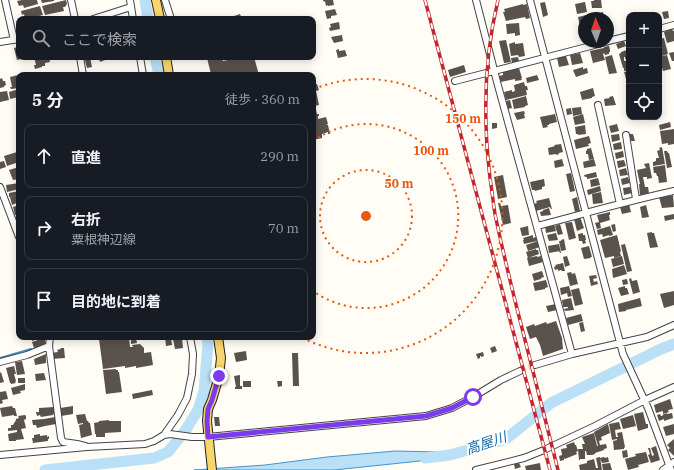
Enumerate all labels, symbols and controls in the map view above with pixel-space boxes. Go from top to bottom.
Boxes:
north arrow [578,12,614,48]
map controls [626,12,662,120]
button: + [626,12,662,48]
search box [16,16,316,60]
icon: search [30,27,52,49]
text: ここで検索 [62,30,137,49]
button: − [626,48,662,84]
button: locate [626,84,662,120]
text: 5 分 [32,89,63,111]
text: 徒歩 · 360 m [225,91,300,108]
text: 150 m [445,111,481,126]
text: 100 m [413,143,449,158]
icon: ahead [33,145,55,167]
text: 直進 [71,148,101,167]
text: 290 m [260,148,299,165]
text: 50 m [385,176,414,191]
centre of rings [359,209,373,223]
text: 右折 [71,210,101,229]
icon: right [33,217,55,239]
text: 70 m [268,220,299,237]
text: 粟根神辺線 [71,231,136,248]
icon: arrive [33,289,55,311]
text: 目的地に到着 [71,292,161,311]
route end [210,367,228,385]
route start [464,388,482,406]
water label: 高屋川 [463,427,511,458]

